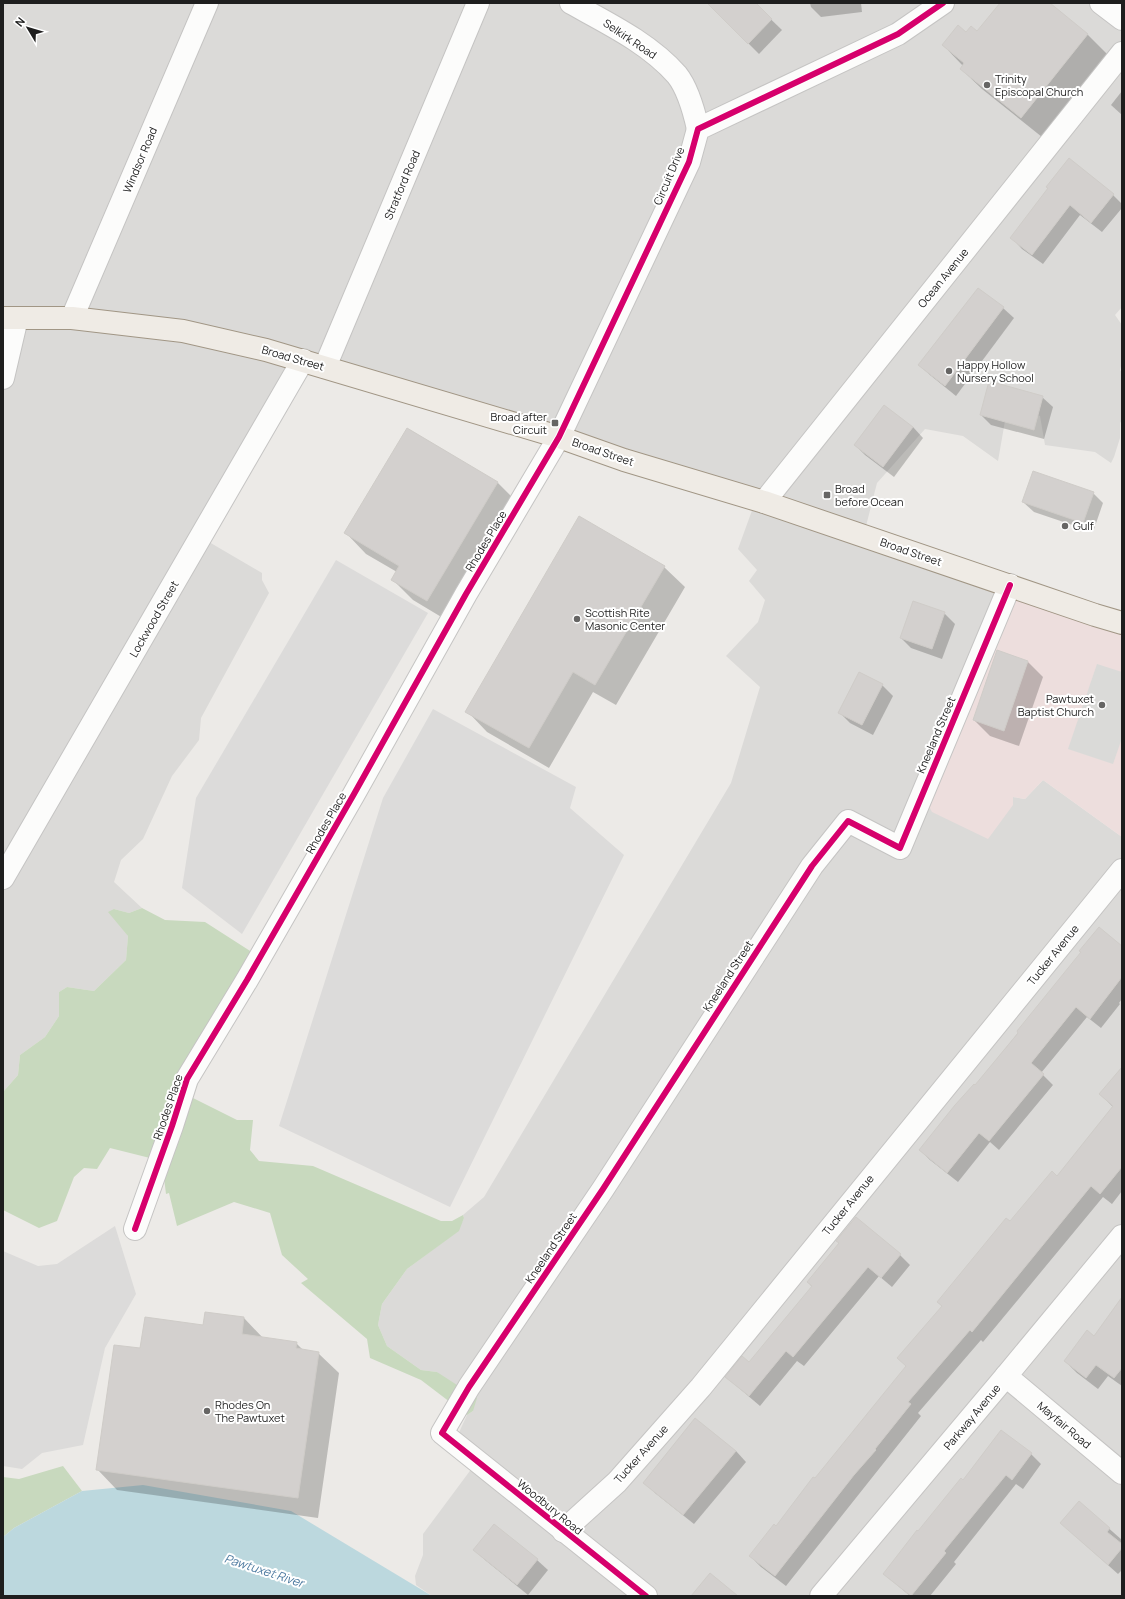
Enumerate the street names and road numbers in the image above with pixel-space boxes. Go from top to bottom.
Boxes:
street label: Selkirk Road [601,15,660,62]
street label: Windsor Road [119,125,160,195]
street label: Circuit Drive [650,144,688,207]
street label: Stratford Road [380,148,423,222]
street label: Ocean Avenue [914,244,972,311]
street label: Broad Street [260,341,326,374]
street label: Broad Street [570,434,636,469]
street label: Rhodes Place [461,507,510,574]
street label: Broad Street [878,534,944,569]
street label: Lockwood Street [126,578,182,660]
street label: Kneeland Street [913,694,958,776]
street label: Rhodes Place [302,789,349,856]
street label: Tucker Avenue [1023,921,1082,988]
street label: Kneeland Street [699,937,756,1014]
street label: Rhodes Place [149,1071,186,1142]
street label: Tucker Avenue [818,1171,877,1238]
street label: Kneeland Street [521,1209,580,1286]
street label: Parkway Avenue [940,1380,1004,1453]
street label: Mayfair Road [1034,1398,1094,1452]
street label: Tucker Avenue [610,1421,671,1486]
street label: Woodbury Road [514,1476,586,1538]

